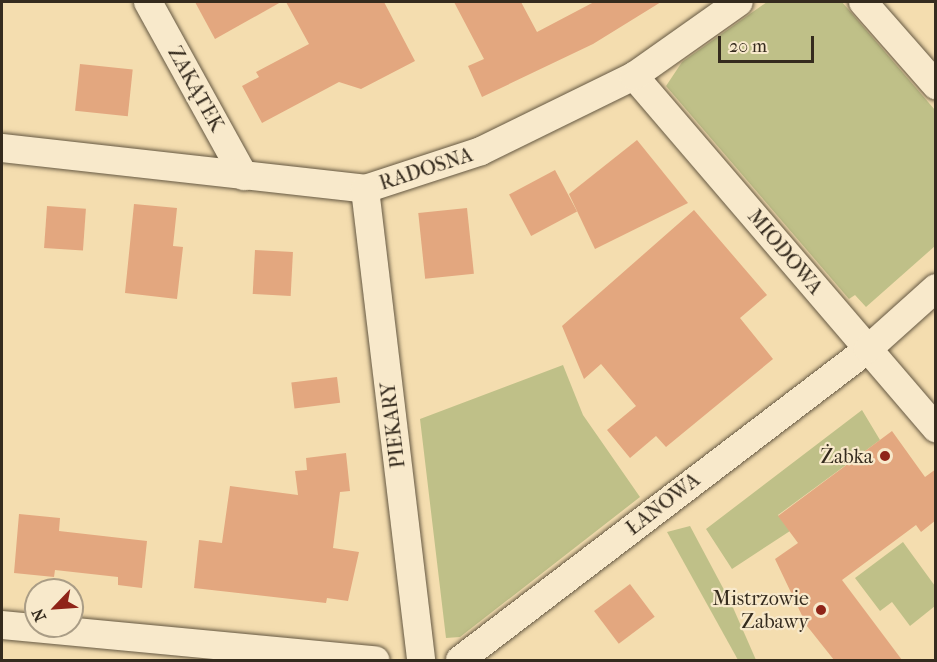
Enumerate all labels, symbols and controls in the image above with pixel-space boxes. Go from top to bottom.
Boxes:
scale bar [721,24,817,62]
text: 20 m [729,36,767,57]
street label: ZAKĄTEK [163,42,229,136]
street label: RADOSNA [376,143,476,195]
street label: MIODOWA [743,205,827,299]
street label: PIEKARY [376,381,410,469]
place label: Żabka [820,444,873,468]
marker: Żabka [878,449,892,463]
street label: ŁANOWA [621,468,705,540]
north arrow [24,578,84,638]
place label: Mistrzowie Zabawy [713,586,809,633]
marker: Mistrzowie Zabawy [814,603,828,617]
text: N [28,605,50,624]

